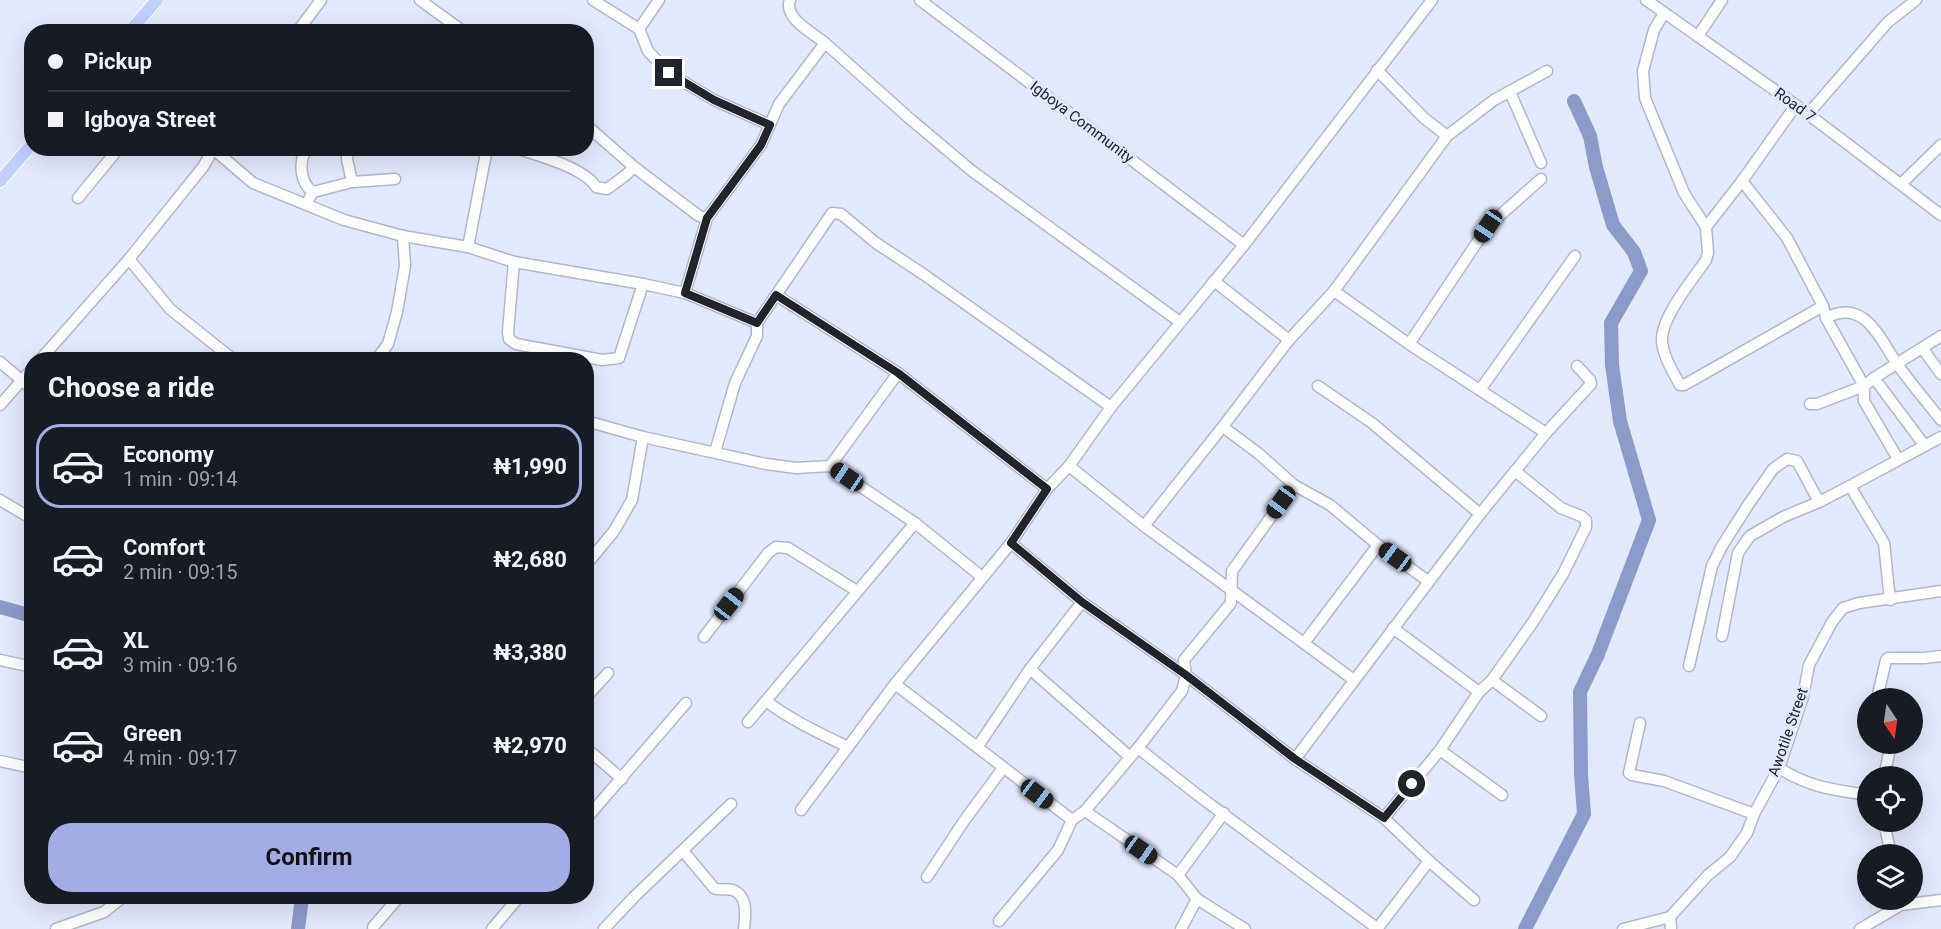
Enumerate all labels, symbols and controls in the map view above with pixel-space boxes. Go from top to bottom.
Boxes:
text: Pickup [84,49,152,74]
route end [655,59,682,86]
street label: Igboya Community [1027,77,1137,167]
street label: Road 7 [1771,84,1819,126]
text: Igboya Street [84,107,216,132]
car [1470,206,1506,246]
text: Choose a ride [48,372,214,404]
icon: car [51,439,105,493]
text: Economy [123,442,214,467]
text: ₦1,990 [493,454,567,479]
car [827,459,867,495]
text: 1 min · 09:14 [123,467,238,491]
car [1263,482,1299,522]
icon: car [51,532,105,586]
text: Comfort [123,535,205,560]
car [1375,539,1415,575]
text: ₦2,680 [493,547,567,572]
text: 2 min · 09:15 [123,560,238,584]
car [711,584,747,624]
icon: car [51,625,105,679]
text: XL [123,628,149,653]
text: ₦3,380 [493,640,567,665]
text: 3 min · 09:16 [123,653,238,677]
street label: Awotile Street [1764,685,1812,779]
north arrow [1857,688,1923,754]
map controls [1857,688,1923,910]
icon: car [51,718,105,772]
text: Green [123,721,182,746]
text: ₦2,970 [493,733,567,758]
text: 4 min · 09:17 [123,746,238,770]
button: locate [1857,766,1923,832]
route start [1398,770,1425,797]
car [1017,776,1057,812]
button: Confirm [48,823,570,892]
car [1121,832,1161,868]
button: layers [1857,844,1923,910]

